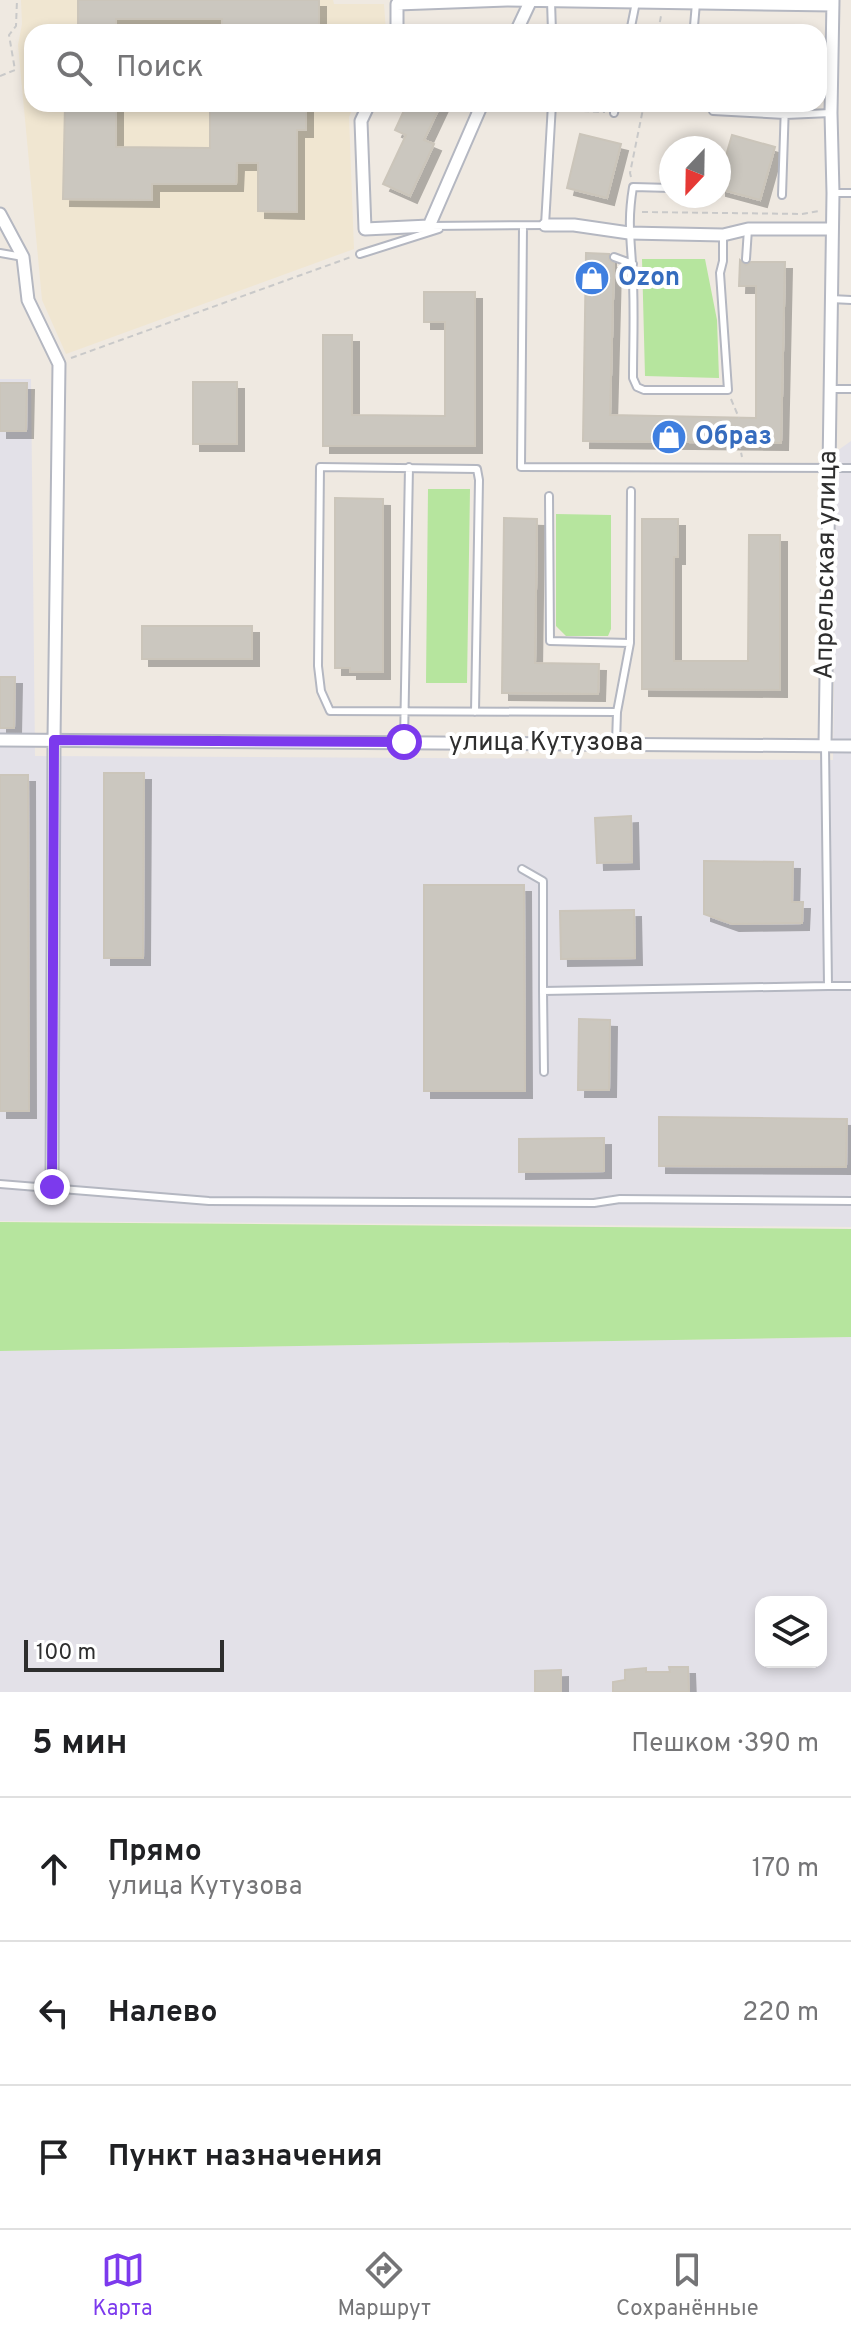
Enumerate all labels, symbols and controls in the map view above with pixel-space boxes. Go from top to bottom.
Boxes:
search box [24,24,827,112]
icon: search [52,46,96,90]
text: Поиск [116,50,204,87]
north arrow [659,136,731,208]
shop icon: Ozon [573,259,611,297]
place label: Ozon [618,262,680,295]
shop icon: Образ [650,418,688,456]
place label: Образ [695,421,772,454]
street label: Апрельская улица [809,450,845,680]
route start [386,724,422,760]
street label: улица Кутузова [449,727,643,760]
route end [34,1169,70,1205]
map controls [755,1596,827,1668]
button: layers [755,1596,827,1668]
scale bar [24,1636,224,1672]
text: 100 m [36,1640,96,1667]
text: 5 мин [32,1723,128,1766]
text: Пешком · 390 m [631,1728,819,1761]
text: Прямо [108,1834,202,1871]
icon: ahead [32,1847,76,1891]
text: 170 m [752,1853,819,1886]
text: улица Кутузова [108,1871,302,1904]
icon: left [32,1991,76,2035]
text: Налево [108,1995,217,2032]
text: 220 m [742,1997,819,2030]
icon: arrive [32,2135,76,2179]
text: Пункт назначения [108,2139,382,2176]
tab: Карта [92,2248,153,2323]
tab: Маршрут [337,2248,431,2323]
tab: Сохранённые [616,2248,759,2323]

